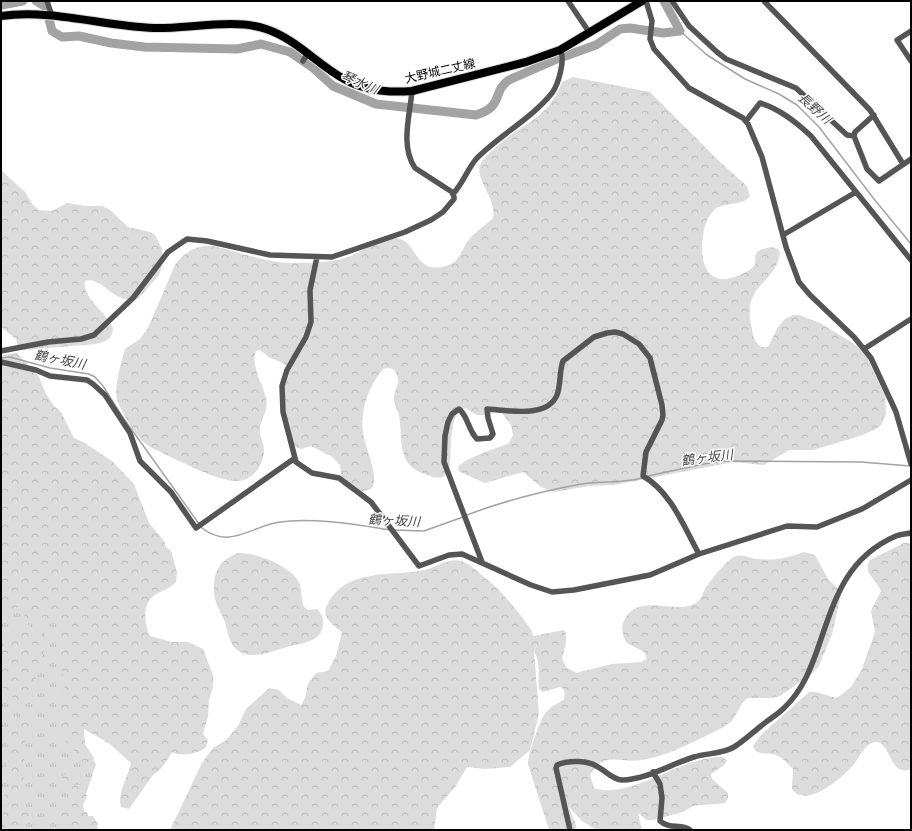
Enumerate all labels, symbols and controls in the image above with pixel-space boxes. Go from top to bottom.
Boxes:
street label: 大野城二丈線 [403,56,477,86]
water label: 琴水川 [339,68,383,98]
water label: 長野川 [795,90,836,128]
water label: 鶴ヶ坂川 [33,347,89,372]
water label: 鶴ヶ坂川 [680,447,736,468]
water label: 鶴ヶ坂川 [368,512,422,529]

